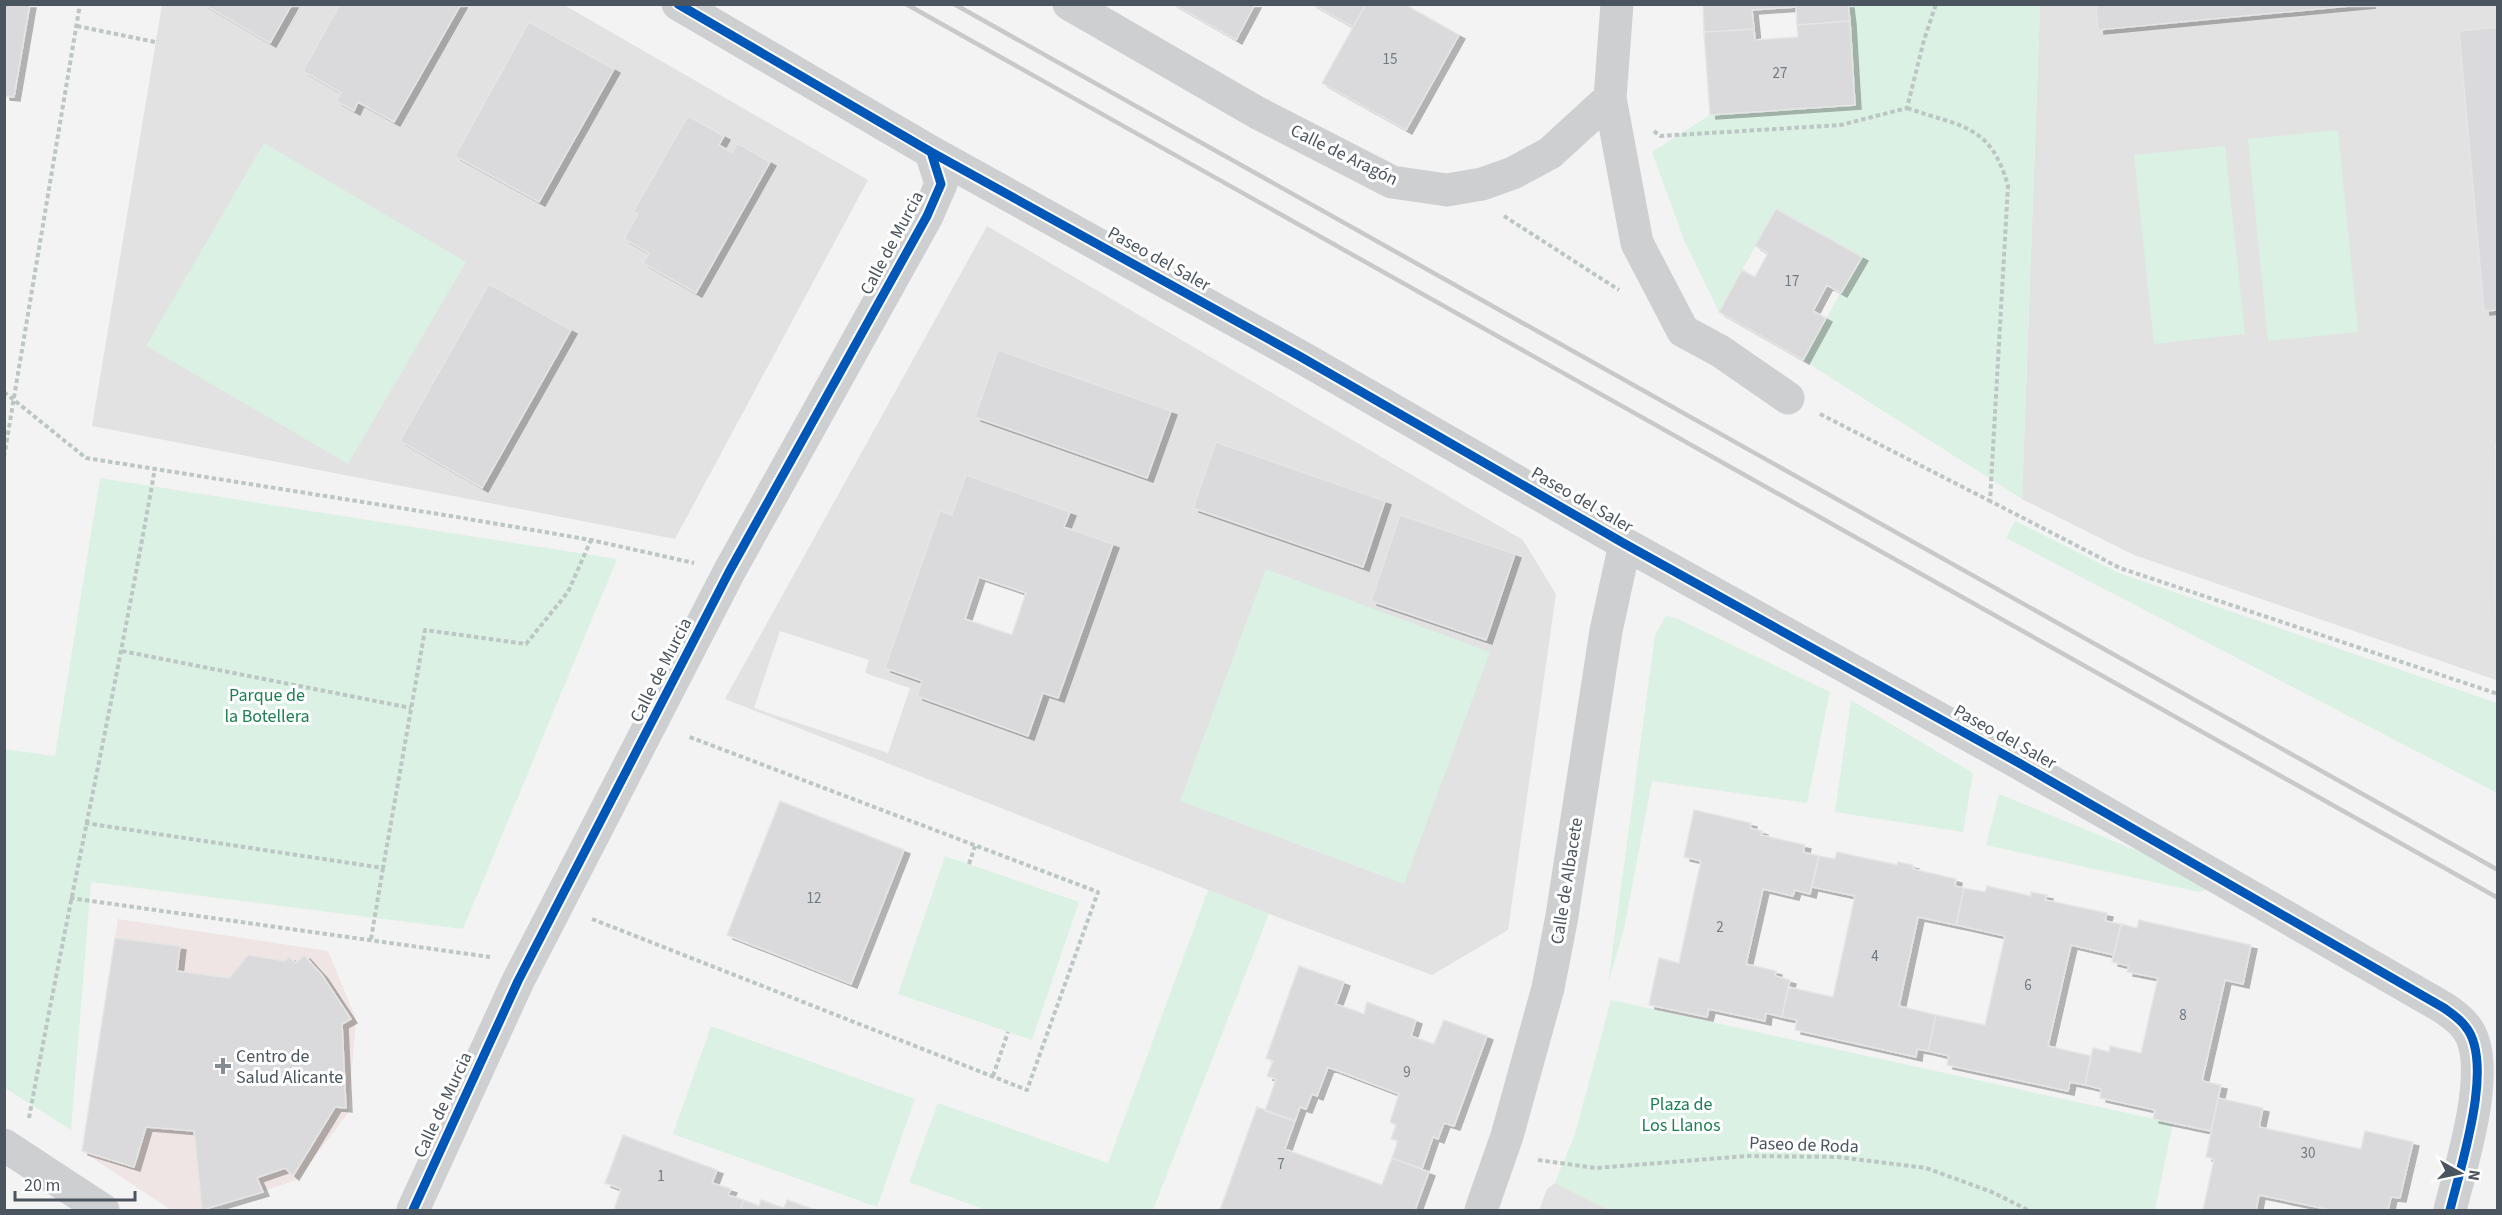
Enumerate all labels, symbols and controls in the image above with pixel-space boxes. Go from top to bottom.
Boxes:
house number: 15 [1383,49,1397,70]
house number: 27 [1773,63,1787,84]
street label: Calle de Aragón [1286,118,1402,192]
street label: Calle de Murcia [854,187,930,299]
street label: Paseo del Saler [1103,220,1216,298]
house number: 17 [1785,271,1799,292]
street label: Paseo del Saler [1526,461,1638,540]
street label: Calle de Murcia [624,613,698,727]
park label: Parque de la Botellera [224,683,310,729]
street label: Paseo del Saler [1949,698,2062,776]
street label: Calle de Albacete [1545,816,1589,946]
house number: 12 [807,888,821,909]
house number: 2 [1716,917,1724,938]
house number: 4 [1871,946,1879,967]
house number: 6 [2024,975,2032,996]
house number: 8 [2179,1005,2187,1026]
place label: Centro de Salud Alicante [236,1044,343,1090]
street label: Calle de Murcia [408,1048,478,1162]
marker: Centro de Salud Alicante [214,1057,232,1075]
house number: 9 [1403,1062,1411,1083]
park label: Plaza de Los Llanos [1642,1092,1720,1138]
street label: Paseo de Roda [1749,1131,1859,1159]
house number: 30 [2301,1143,2315,1164]
north arrow [2430,1143,2490,1203]
house number: 7 [1277,1154,1285,1175]
scale bar [15,1164,135,1202]
house number: 1 [657,1166,665,1187]
text: N [2462,1168,2486,1182]
text: 20 m [24,1173,60,1198]

